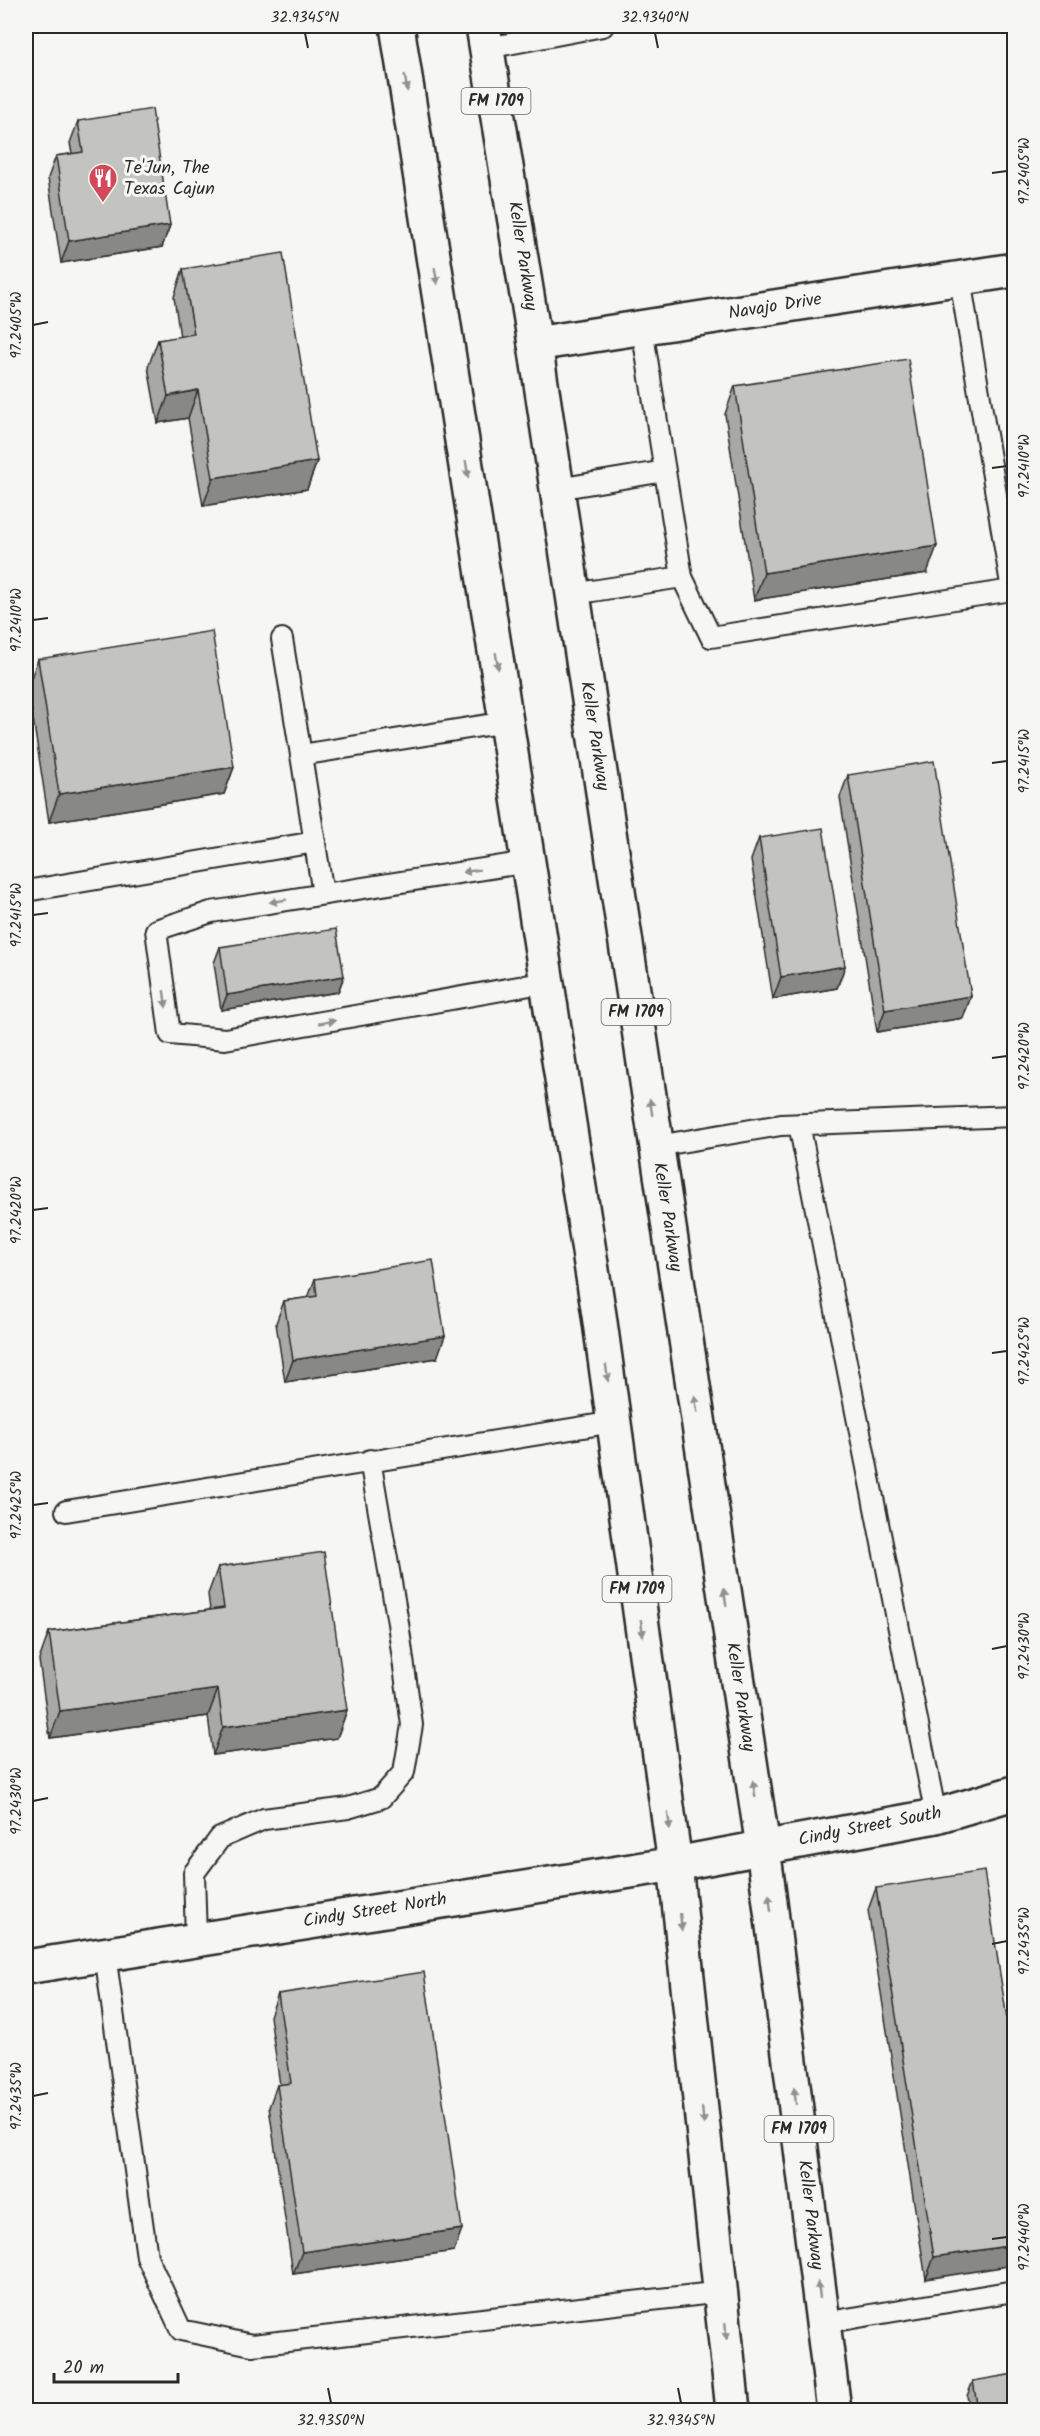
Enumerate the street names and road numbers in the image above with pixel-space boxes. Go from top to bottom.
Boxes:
road number: FM 1709 [462,88,530,114]
street label: Keller Parkway [499,199,545,313]
street label: Navajo Drive [726,285,824,329]
street label: Keller Parkway [571,679,617,793]
road number: FM 1709 [602,999,670,1025]
street label: Keller Parkway [644,1160,690,1274]
road number: FM 1709 [602,1576,672,1602]
street label: Keller Parkway [717,1640,763,1754]
street label: Cindy Street South [796,1799,944,1855]
street label: Cindy Street North [301,1885,449,1937]
road number: FM 1709 [764,2116,834,2142]
street label: Keller Parkway [789,2158,831,2272]

